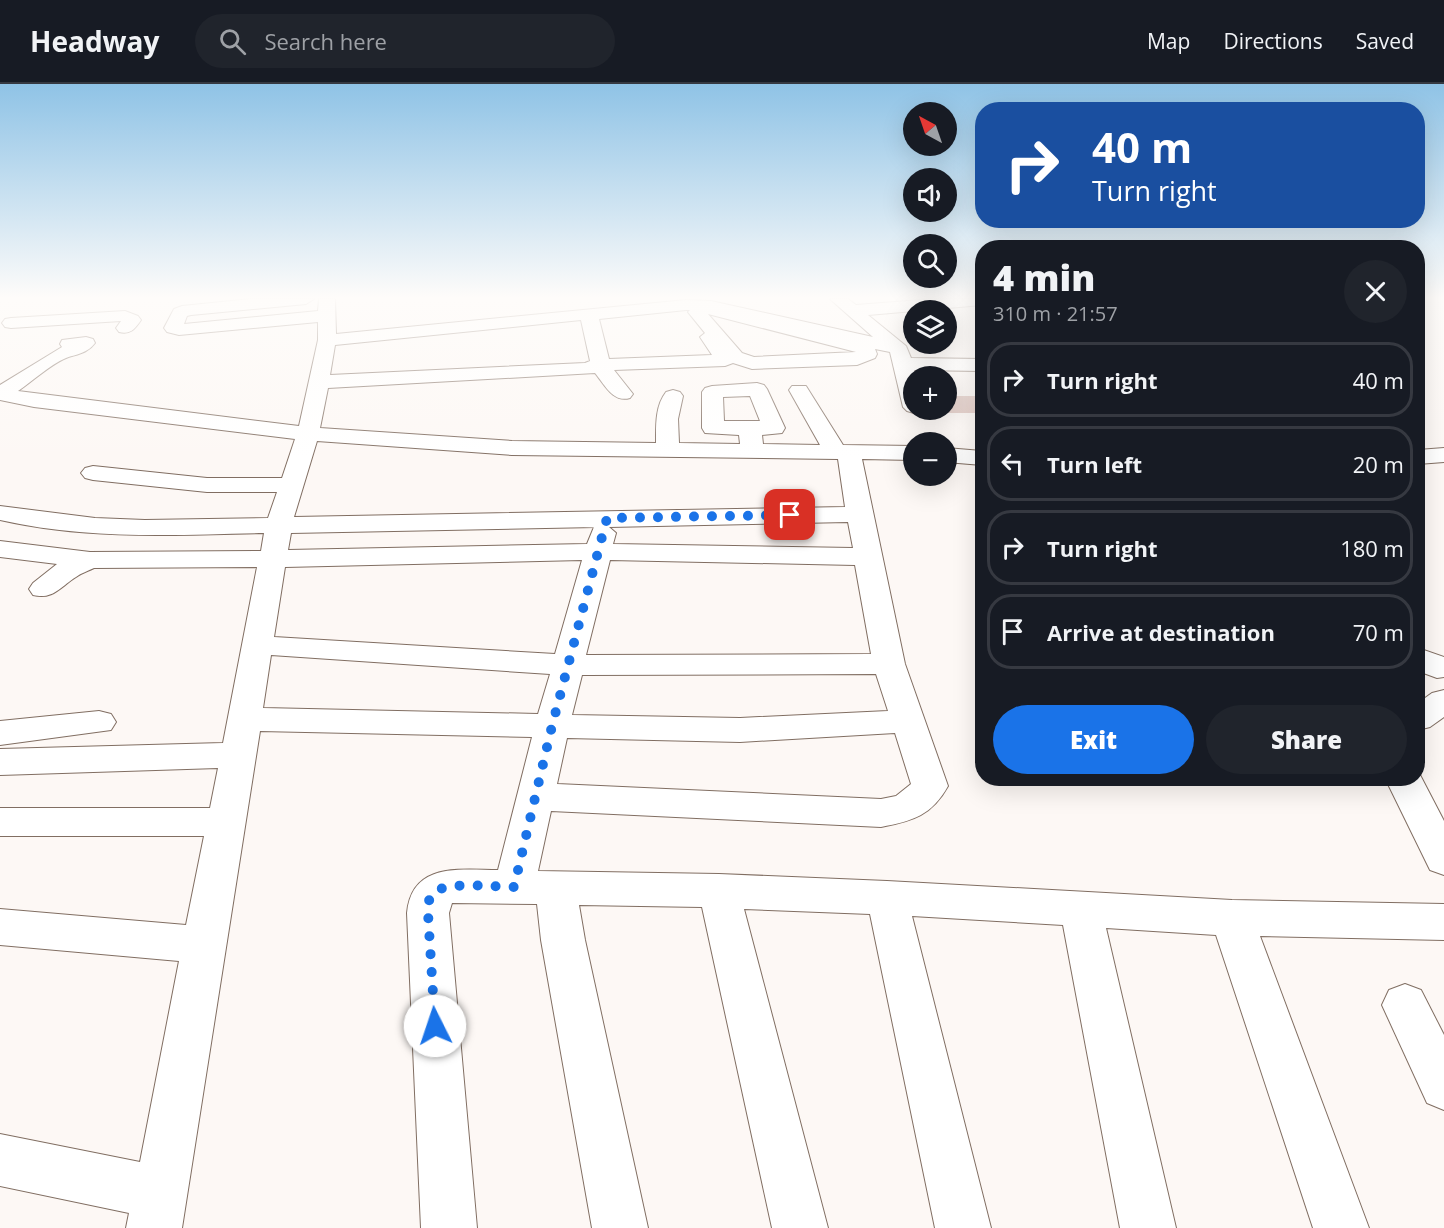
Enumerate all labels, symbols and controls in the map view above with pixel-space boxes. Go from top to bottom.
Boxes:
search box [195,14,615,68]
text: Headway [30,22,159,60]
icon: search [216,25,249,58]
text: Search here [264,26,387,56]
text: Map [1147,27,1190,55]
text: Directions [1223,27,1323,55]
text: Saved [1356,27,1414,55]
north arrow [903,102,957,156]
map controls [903,102,957,486]
text: 40 m [1092,118,1192,175]
icon: right [993,126,1071,204]
button: sound [903,168,957,222]
text: Turn right [1092,172,1217,209]
button: search [903,234,957,288]
text: 4 min [993,253,1095,302]
button: close [1344,260,1407,323]
button: layers [903,300,957,354]
text: 310 m · 21:57 [993,300,1118,327]
icon: right [996,363,1029,396]
text: Turn right [1047,365,1158,395]
text: 40 m [1353,365,1404,395]
button: + [903,366,957,420]
button: − [903,432,957,486]
icon: left [996,447,1029,480]
text: Turn left [1047,449,1142,479]
text: 20 m [1353,449,1404,479]
pin [764,489,815,540]
icon: arrive [773,498,806,531]
icon: right [996,531,1029,564]
text: Turn right [1047,533,1158,563]
text: 180 m [1340,533,1404,563]
icon: arrive [996,615,1029,648]
text: Arrive at destination [1047,617,1275,647]
text: 70 m [1353,617,1404,647]
button: Exit [993,705,1194,774]
button: Share [1206,705,1407,774]
position arrow [403,994,467,1058]

